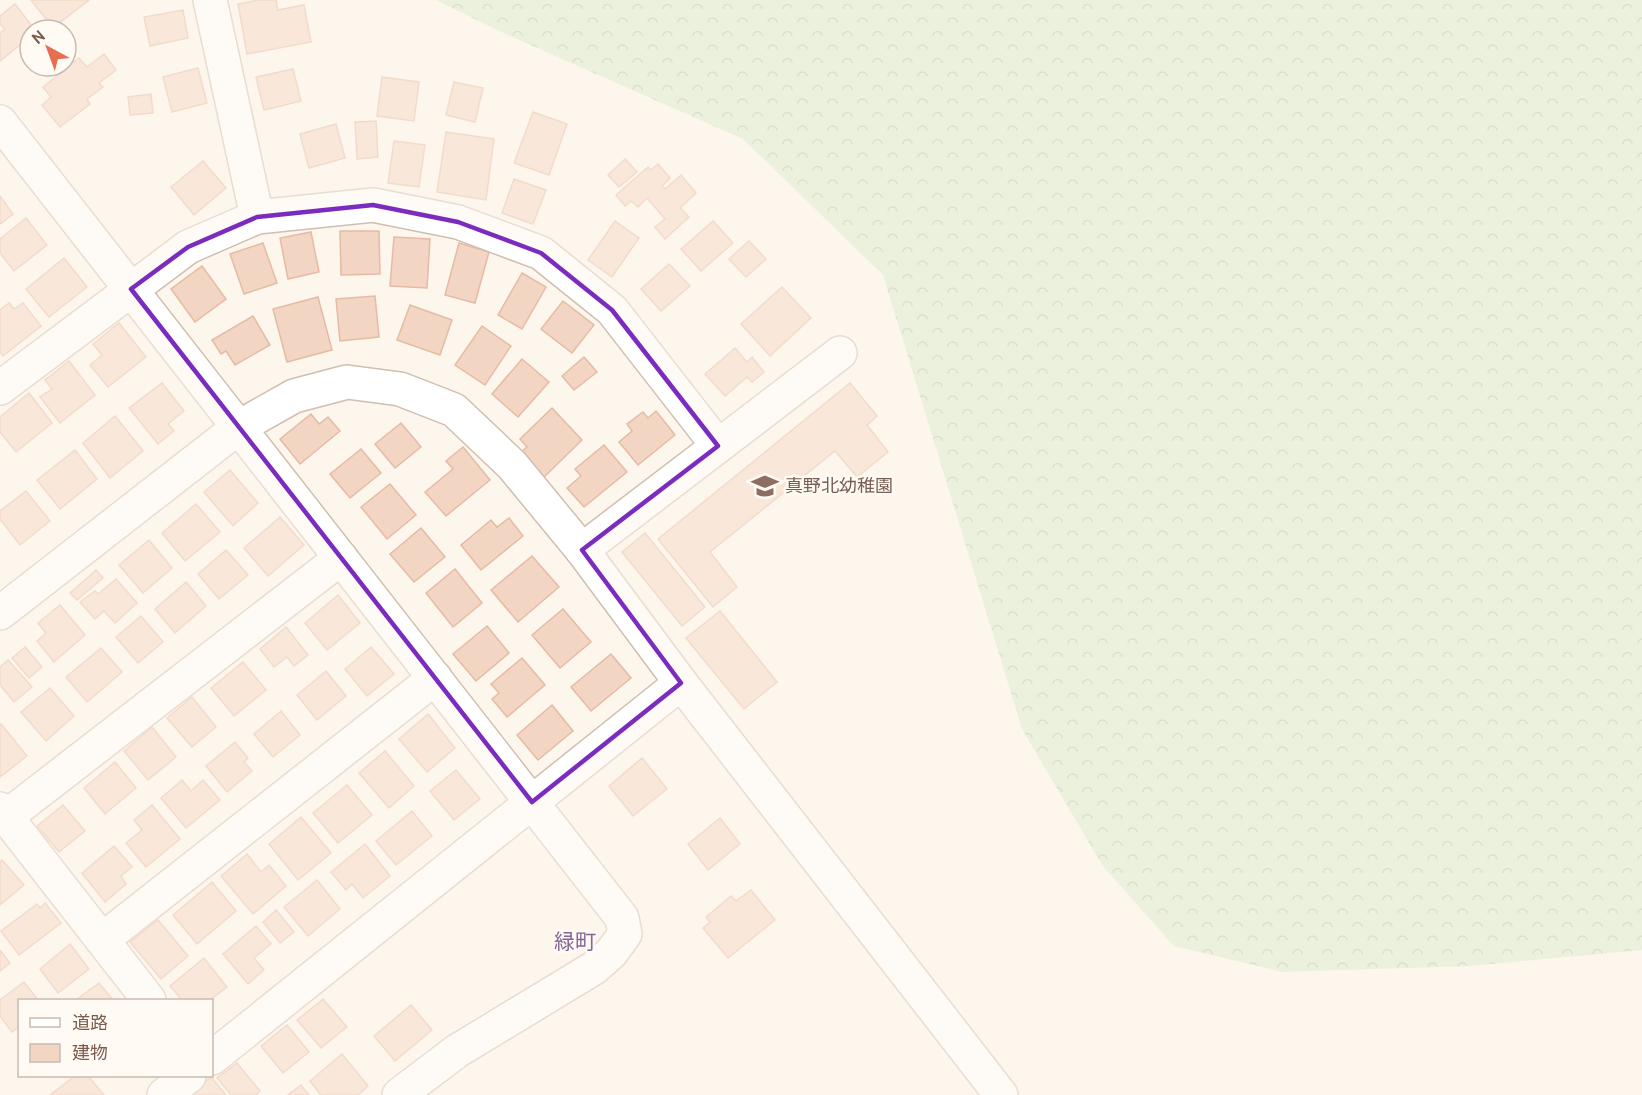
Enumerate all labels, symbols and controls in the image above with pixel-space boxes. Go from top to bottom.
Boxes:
north arrow [18,18,78,78]
text: N [28,26,49,48]
school or university icon: 真野北幼稚園 [750,471,780,501]
place label: 真野北幼稚園 [785,475,893,497]
district label: 緑町 [554,929,596,954]
legend [18,999,213,1077]
text: 道路 [72,1012,108,1034]
text: 建物 [72,1042,108,1064]

